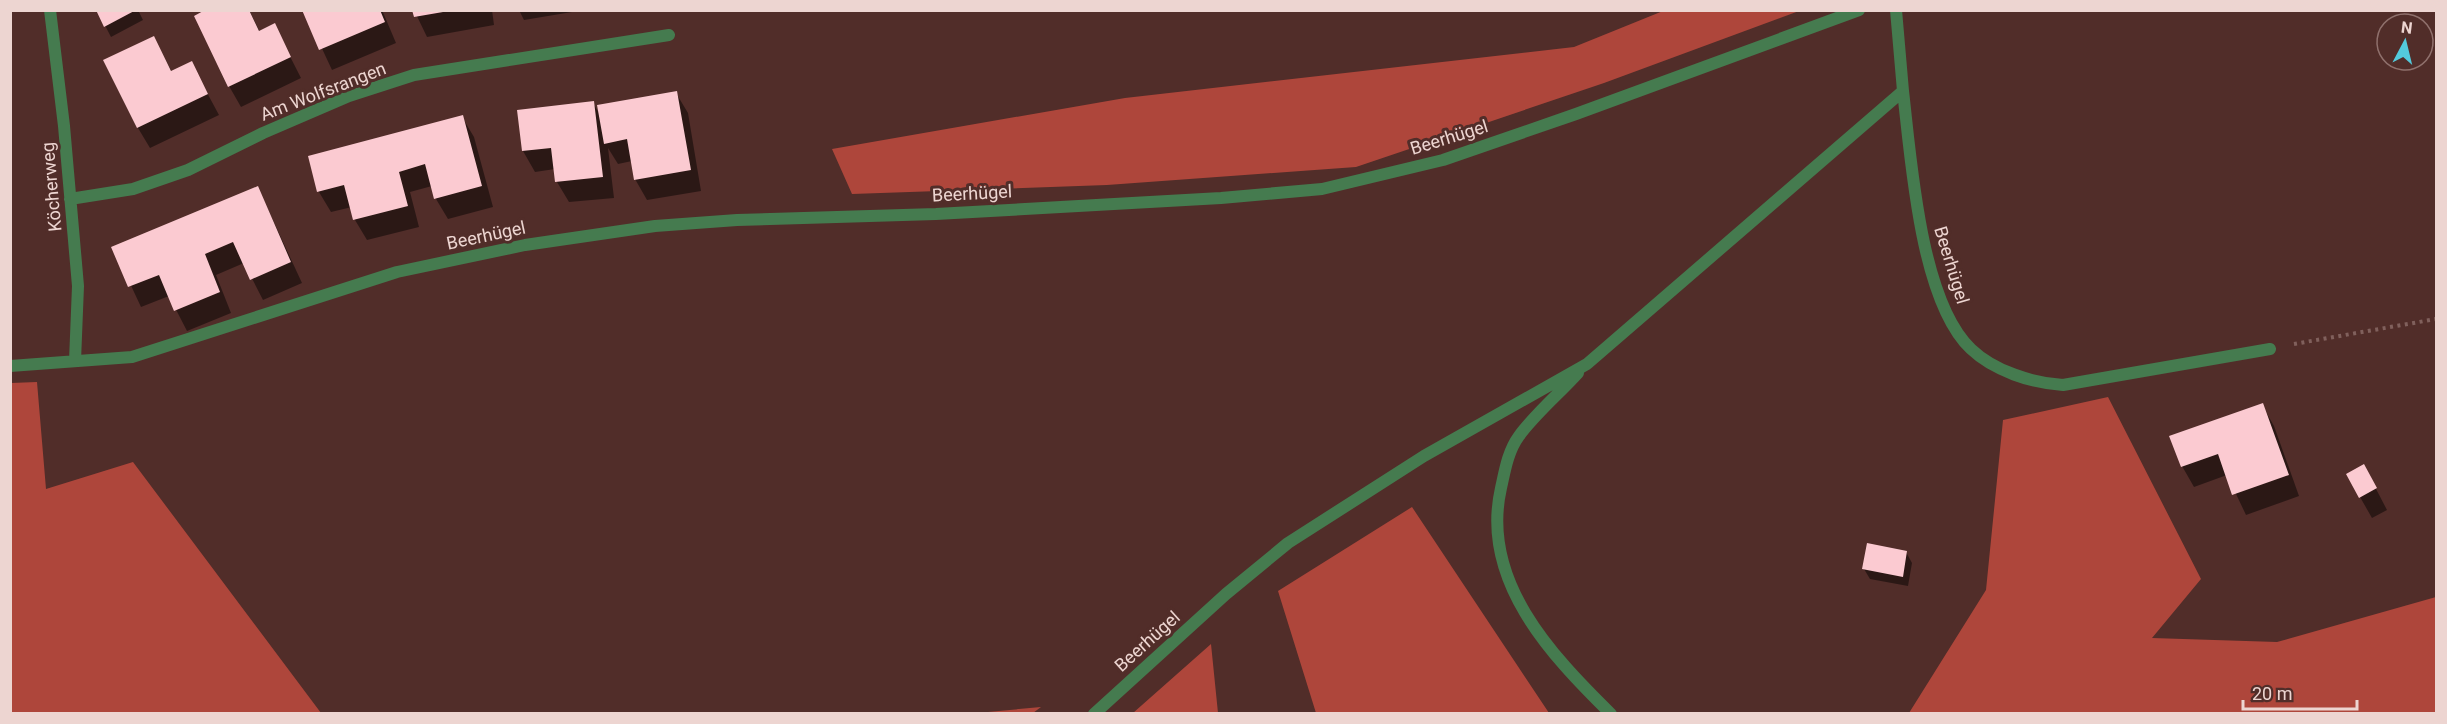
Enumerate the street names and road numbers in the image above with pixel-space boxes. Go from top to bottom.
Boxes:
street label: Am Wolfsrangen [257,57,389,125]
street label: Beerhügel [1408,115,1490,159]
street label: Köcherweg [37,141,65,233]
street label: Beerhügel [931,180,1013,206]
street label: Beerhügel [445,216,527,254]
street label: Beerhügel [1930,224,1974,306]
street label: Beerhügel [1110,606,1184,676]

